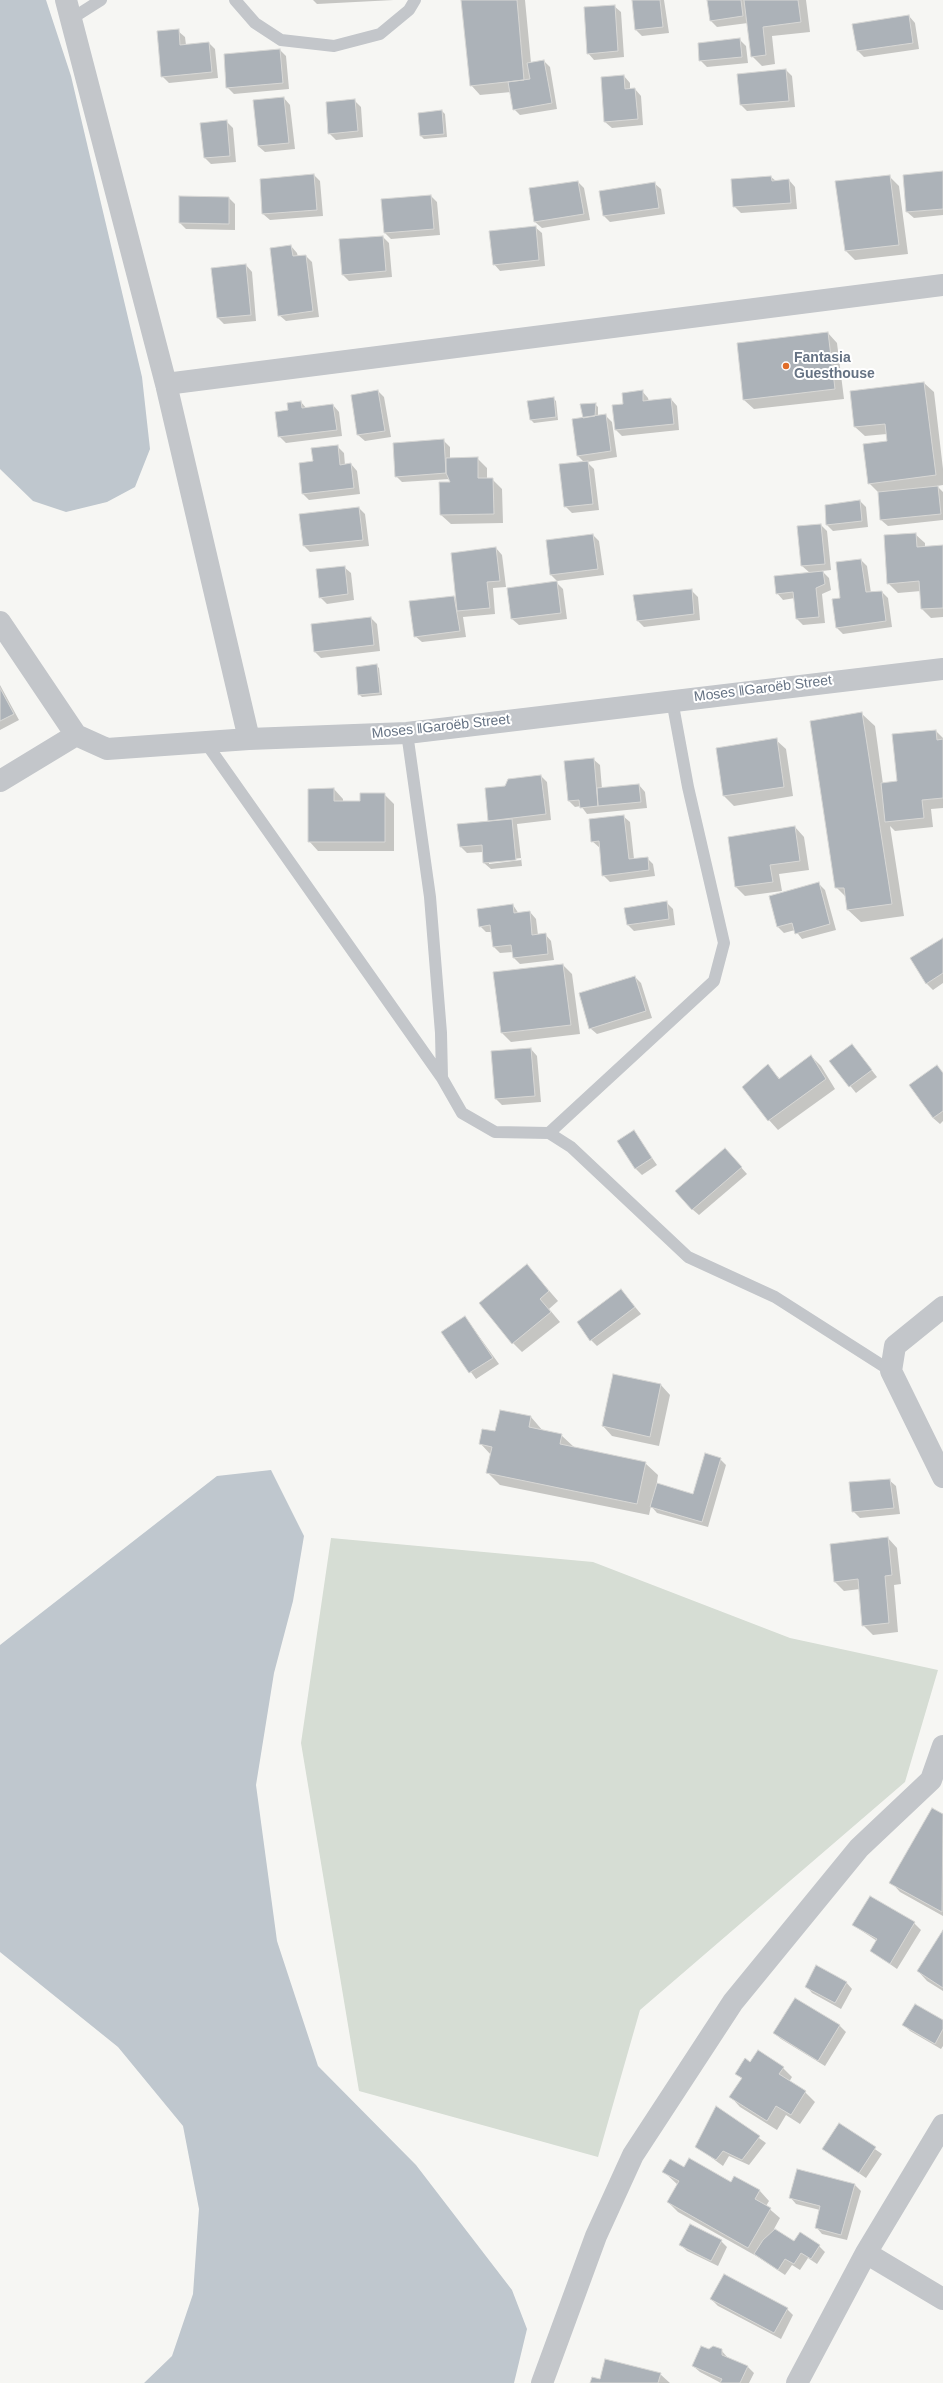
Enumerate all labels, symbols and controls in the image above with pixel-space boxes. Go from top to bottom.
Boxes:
place label: Fantasia Guesthouse [794,350,875,382]
marker: Fantasia Guesthouse [781,361,791,371]
street label: Moses ǁGaroëb Street [693,672,833,706]
street label: Moses ǁGaroëb Street [371,711,511,743]

